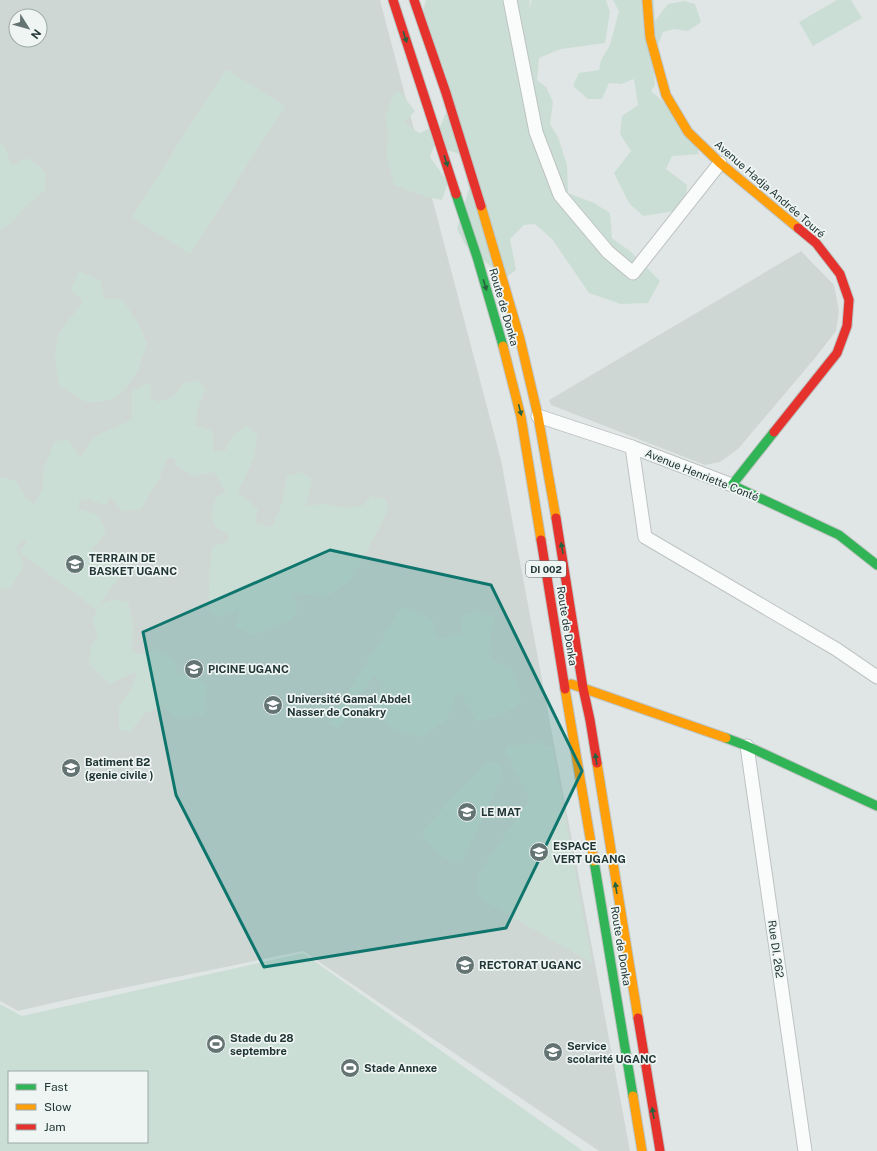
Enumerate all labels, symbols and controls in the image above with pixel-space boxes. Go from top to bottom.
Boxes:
north arrow [8,8,48,48]
text: N [29,27,43,41]
one-way arrow [403,31,409,43]
street label: Avenue Hadja Andrée Touré [712,138,828,240]
one-way arrow [443,155,449,167]
street label: Route de Donka [487,267,521,347]
one-way arrow [482,279,488,291]
one-way arrow [517,404,523,416]
street label: Avenue Henriette Conté [644,447,760,503]
one-way arrow [559,542,565,554]
place label: TERRAIN DE BASKET UGANC [89,552,177,577]
school or university icon: TERRAIN DE BASKET UGANC [64,553,86,575]
road number: DI 002 [526,561,566,577]
street label: Route de Donka [555,585,579,667]
school or university icon: PICINE UGANC [183,658,205,680]
place label: PICINE UGANC [208,663,289,675]
place label: Université Gamal Abdel Nasser de Conakry [287,693,411,718]
school or university icon: Université Gamal Abdel Nasser de Conakry [262,694,284,716]
one-way arrow [593,753,599,765]
place label: Batiment B2 (genie civile ) [85,756,153,781]
school or university icon: Batiment B2 (genie civile ) [60,757,82,779]
school or university icon: LE MAT [456,801,478,823]
place label: LE MAT [481,806,521,818]
place label: ESPACE VERT UGANG [553,840,626,865]
school or university icon: ESPACE VERT UGANG [528,841,550,863]
one-way arrow [613,881,619,894]
street label: Route de Donka [609,905,633,987]
street label: Rue DI. 262 [766,919,786,979]
school or university icon: RECTORAT UGANC [454,954,476,976]
place label: RECTORAT UGANC [479,959,581,971]
place label: Stade du 28 septembre [230,1032,294,1057]
sports icon: Stade du 28 septembre [205,1033,227,1055]
place label: Service scolarité UGANC [567,1040,657,1065]
school or university icon: Service scolarité UGANC [542,1041,564,1063]
sports icon: Stade Annexe [339,1057,361,1079]
place label: Stade Annexe [364,1062,437,1074]
legend [8,1071,148,1143]
text: Fast [44,1080,69,1094]
text: Slow [44,1100,72,1114]
one-way arrow [650,1106,656,1119]
text: Jam [44,1120,66,1134]

